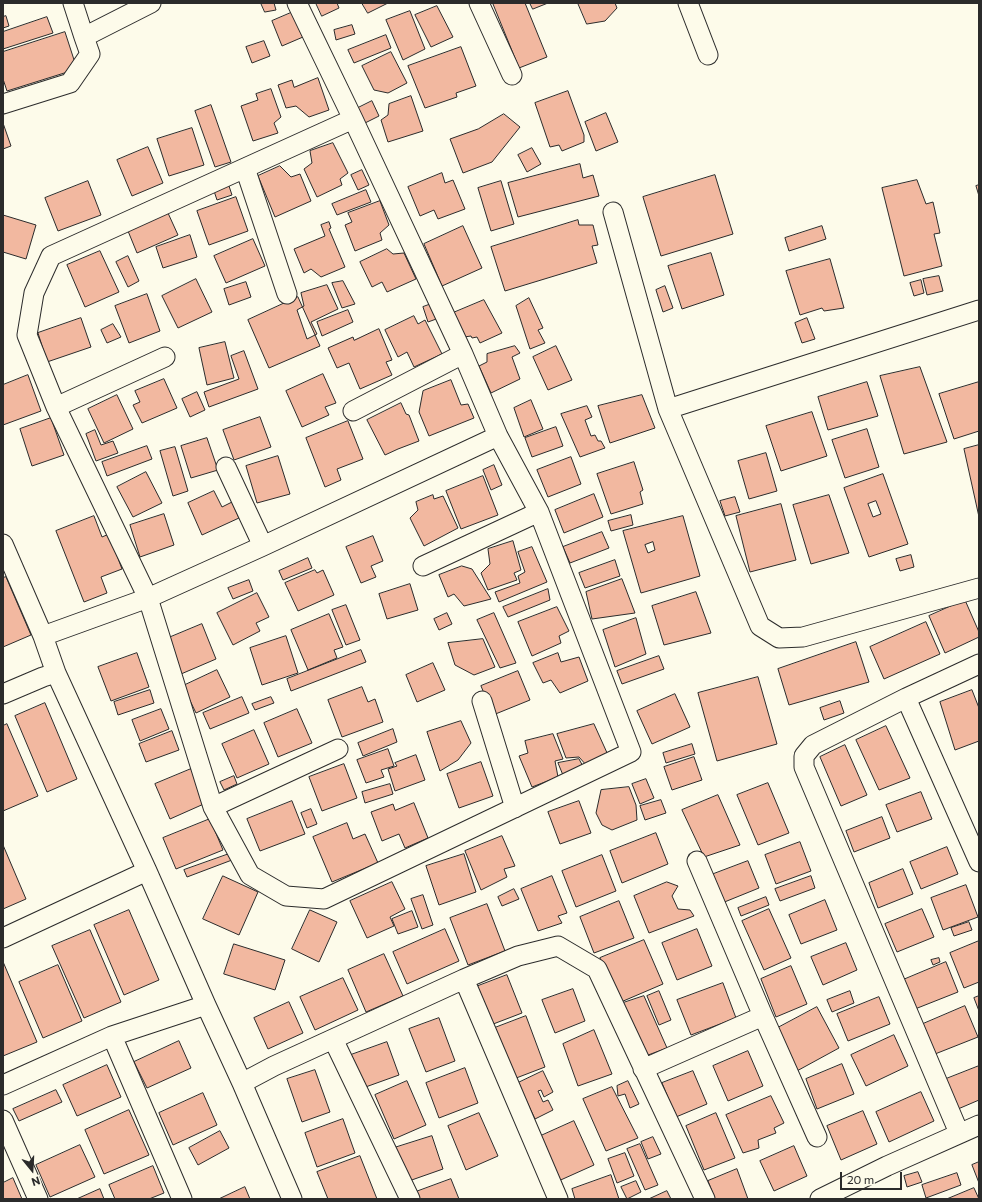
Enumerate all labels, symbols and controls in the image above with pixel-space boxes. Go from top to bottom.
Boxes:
north arrow [12,1150,52,1190]
scale bar [842,1164,904,1190]
text: 20 m [847,1172,874,1186]
text: N [30,1174,42,1189]

